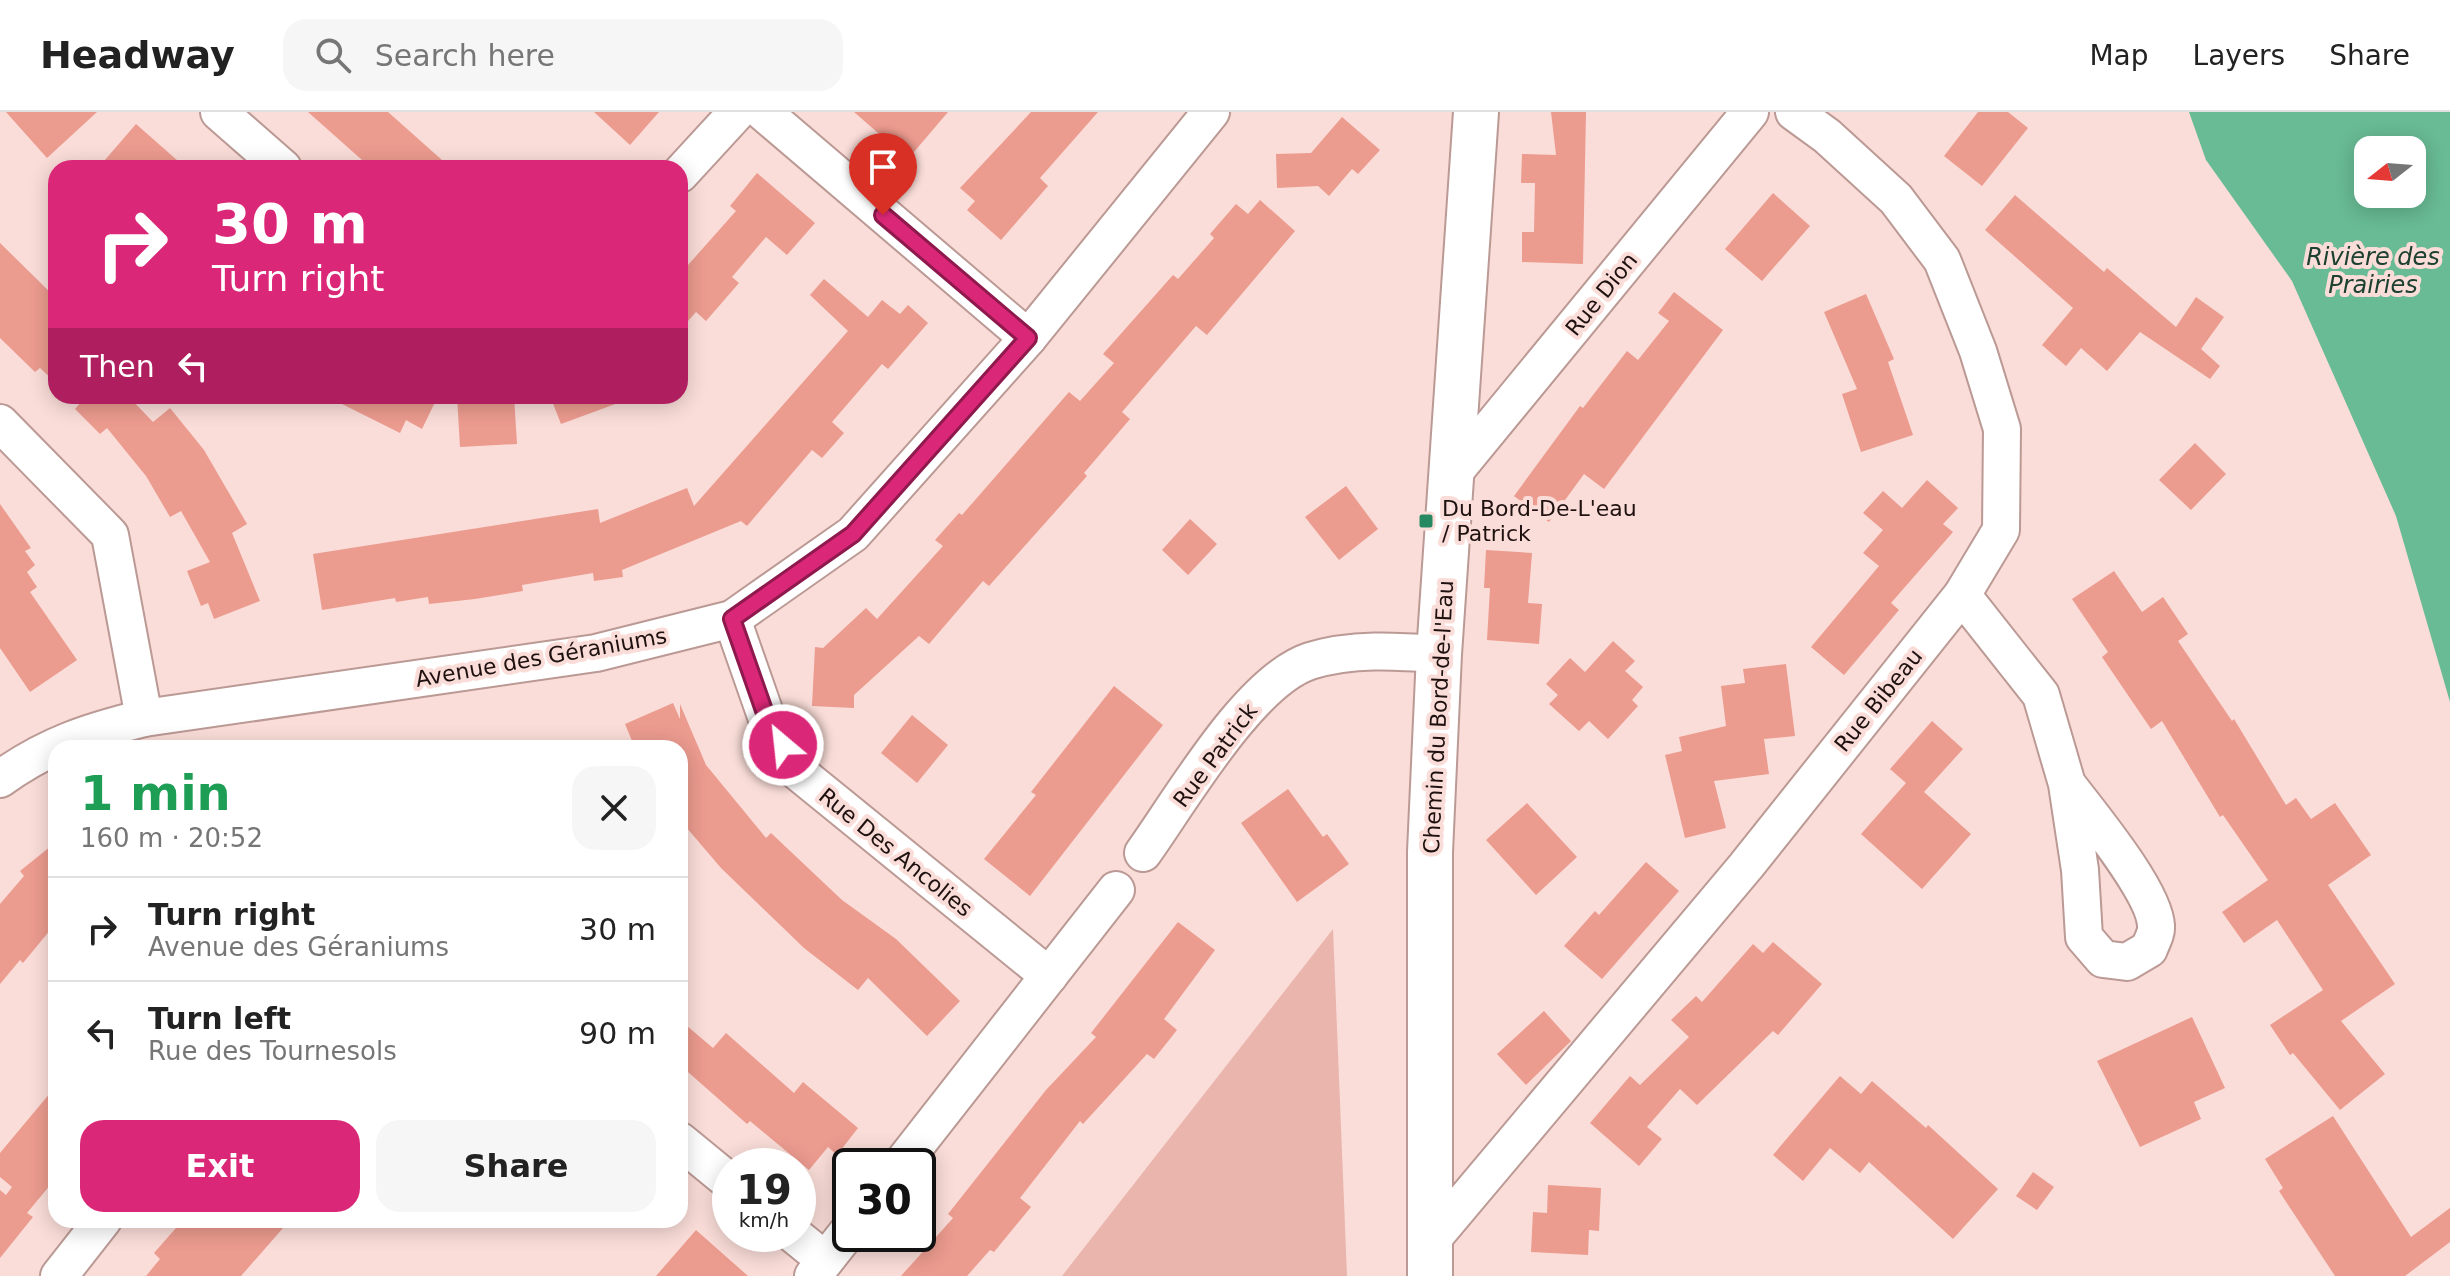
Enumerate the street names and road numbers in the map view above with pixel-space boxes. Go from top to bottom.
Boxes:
street label: Rue Dion [1560,248,1642,341]
street label: Chemin du Bord-de-l'Eau [1419,579,1458,855]
street label: Avenue des Géraniums [414,623,669,692]
street label: Rue Bibeau [1829,644,1927,757]
street label: Rue Patrick [1168,698,1263,812]
street label: Rue Des Ancolies [814,783,977,922]

